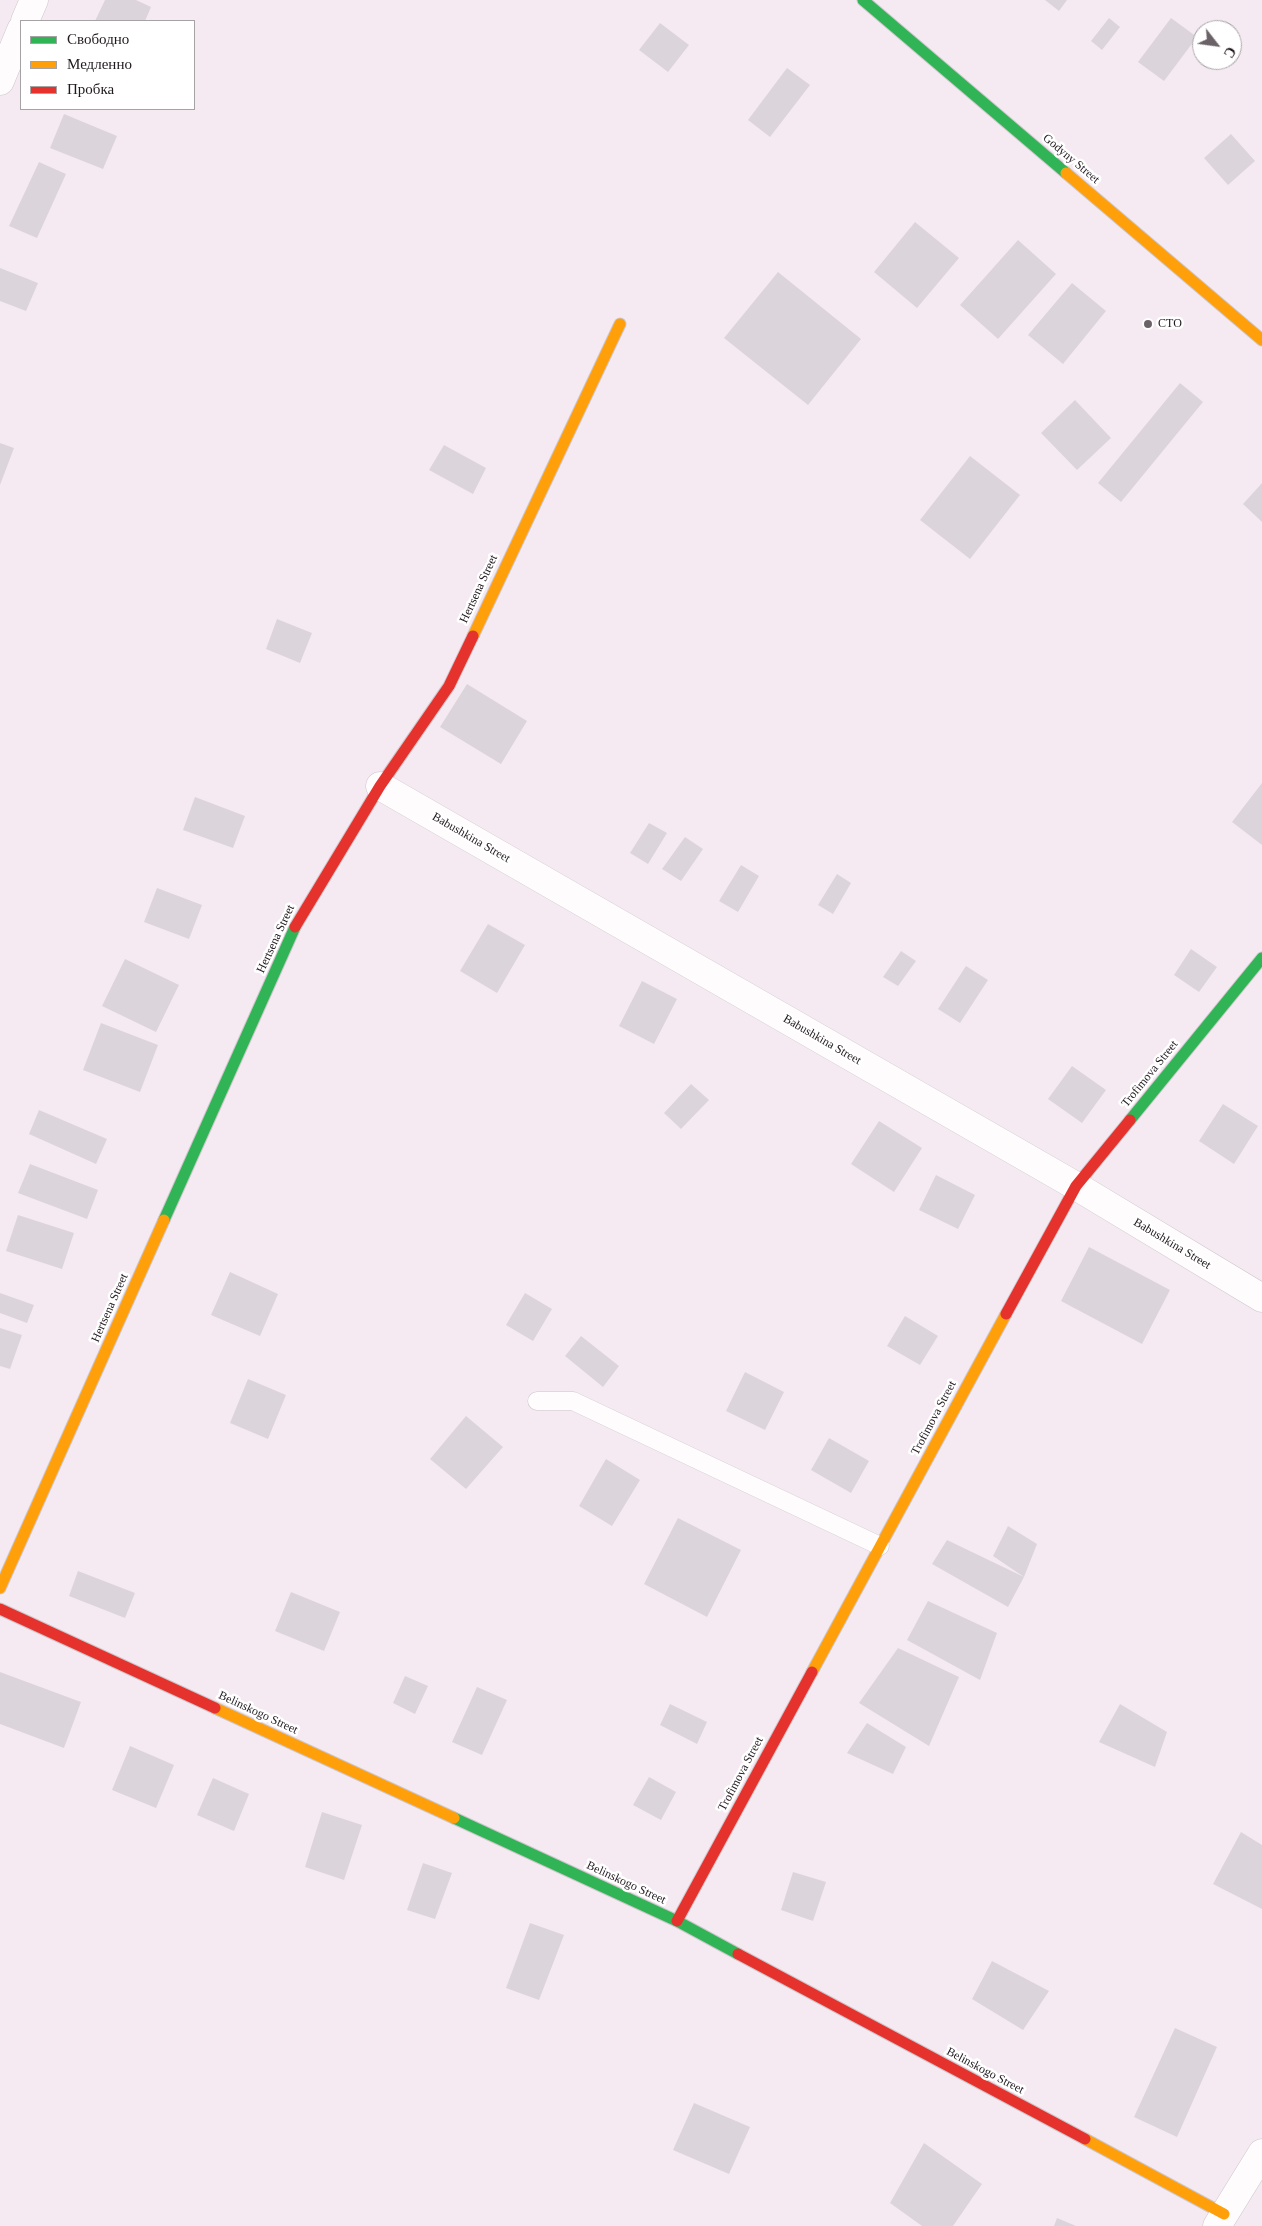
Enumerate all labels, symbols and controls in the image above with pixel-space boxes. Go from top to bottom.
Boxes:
legend [20,20,195,110]
north arrow [1192,20,1242,70]
text: Свободно [67,31,129,47]
text: С [1221,44,1239,60]
text: Медленно [67,56,132,72]
text: Пробка [67,81,114,97]
street label: Godyny Street [1040,131,1102,187]
place label: СТО [1158,317,1182,331]
marker: СТО [1142,318,1154,330]
street label: Hertsena Street [457,553,501,625]
street label: Babushkina Street [429,810,513,866]
street label: Hertsena Street [254,903,298,975]
street label: Babushkina Street [780,1012,864,1068]
street label: Trofimova Street [1119,1038,1181,1110]
street label: Babushkina Street [1131,1215,1213,1273]
street label: Hertsena Street [88,1271,132,1345]
street label: Trofimova Street [908,1378,960,1458]
street label: Belinskogo Street [216,1688,300,1738]
street label: Trofimova Street [715,1734,767,1814]
street label: Belinskogo Street [584,1858,668,1908]
street label: Belinskogo Street [944,2045,1026,2097]

